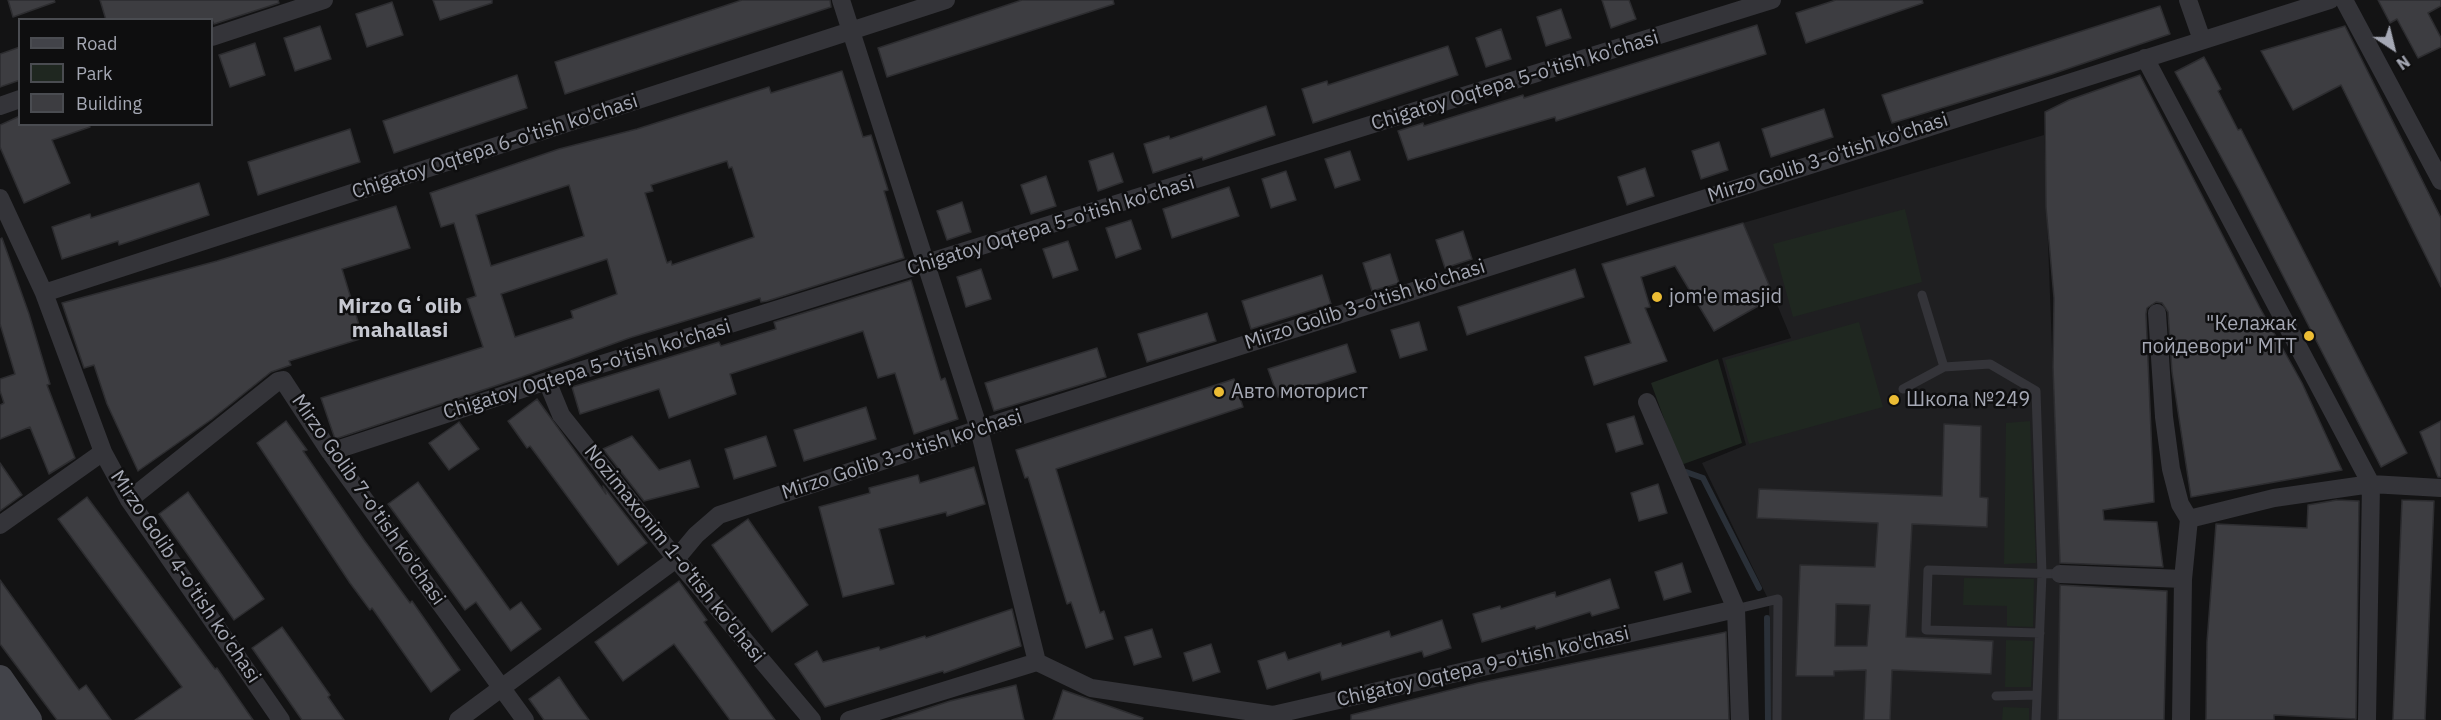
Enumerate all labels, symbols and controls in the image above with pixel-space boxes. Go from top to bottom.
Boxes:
legend [18,18,213,126]
north arrow [2363,18,2423,78]
street label: Chigatoy Oqtepa 5-o'tish ko'chasi [1368,26,1662,136]
text: Road [76,32,117,55]
text: N [2393,51,2414,74]
text: Park [76,62,112,85]
street label: Chigatoy Oqtepa 6-o'tish ko'chasi [349,89,641,205]
text: Building [76,92,142,115]
street label: Mirzo Golib 3-o'tish ko'chasi [1705,108,1951,208]
street label: Chigatoy Oqtepa 5-o'tish ko'chasi [904,171,1198,281]
street label: Mirzo Golib 3-o'tish ko'chasi [1242,255,1488,355]
place label: jom'e masjid [1669,285,1782,309]
marker: jom'e masjid [1650,290,1664,304]
district label: Mirzo Gʻolib mahallasi [338,294,462,344]
place label: "Келажак пойдевори" МТТ [2141,312,2297,359]
street label: Chigatoy Oqtepa 5-o'tish ko'chasi [440,315,734,425]
marker: "Келажак пойдевори" МТТ [2302,329,2316,343]
place label: Авто моторист [1231,380,1368,404]
marker: Авто моторист [1212,385,1226,399]
place label: Школа №249 [1906,388,2030,412]
street label: Mirzo Golib 7-o'tish ko'chasi [286,390,450,610]
marker: Школа №249 [1887,393,1901,407]
street label: Mirzo Golib 3-o'tish ko'chasi [779,405,1025,505]
street label: Nozimaxonim 1-o'tish ko'chasi [579,440,769,668]
street label: Mirzo Golib 4-o'tish ko'chasi [105,466,265,688]
street label: Chigatoy Oqtepa 9-o'tish ko'chasi [1334,622,1632,712]

